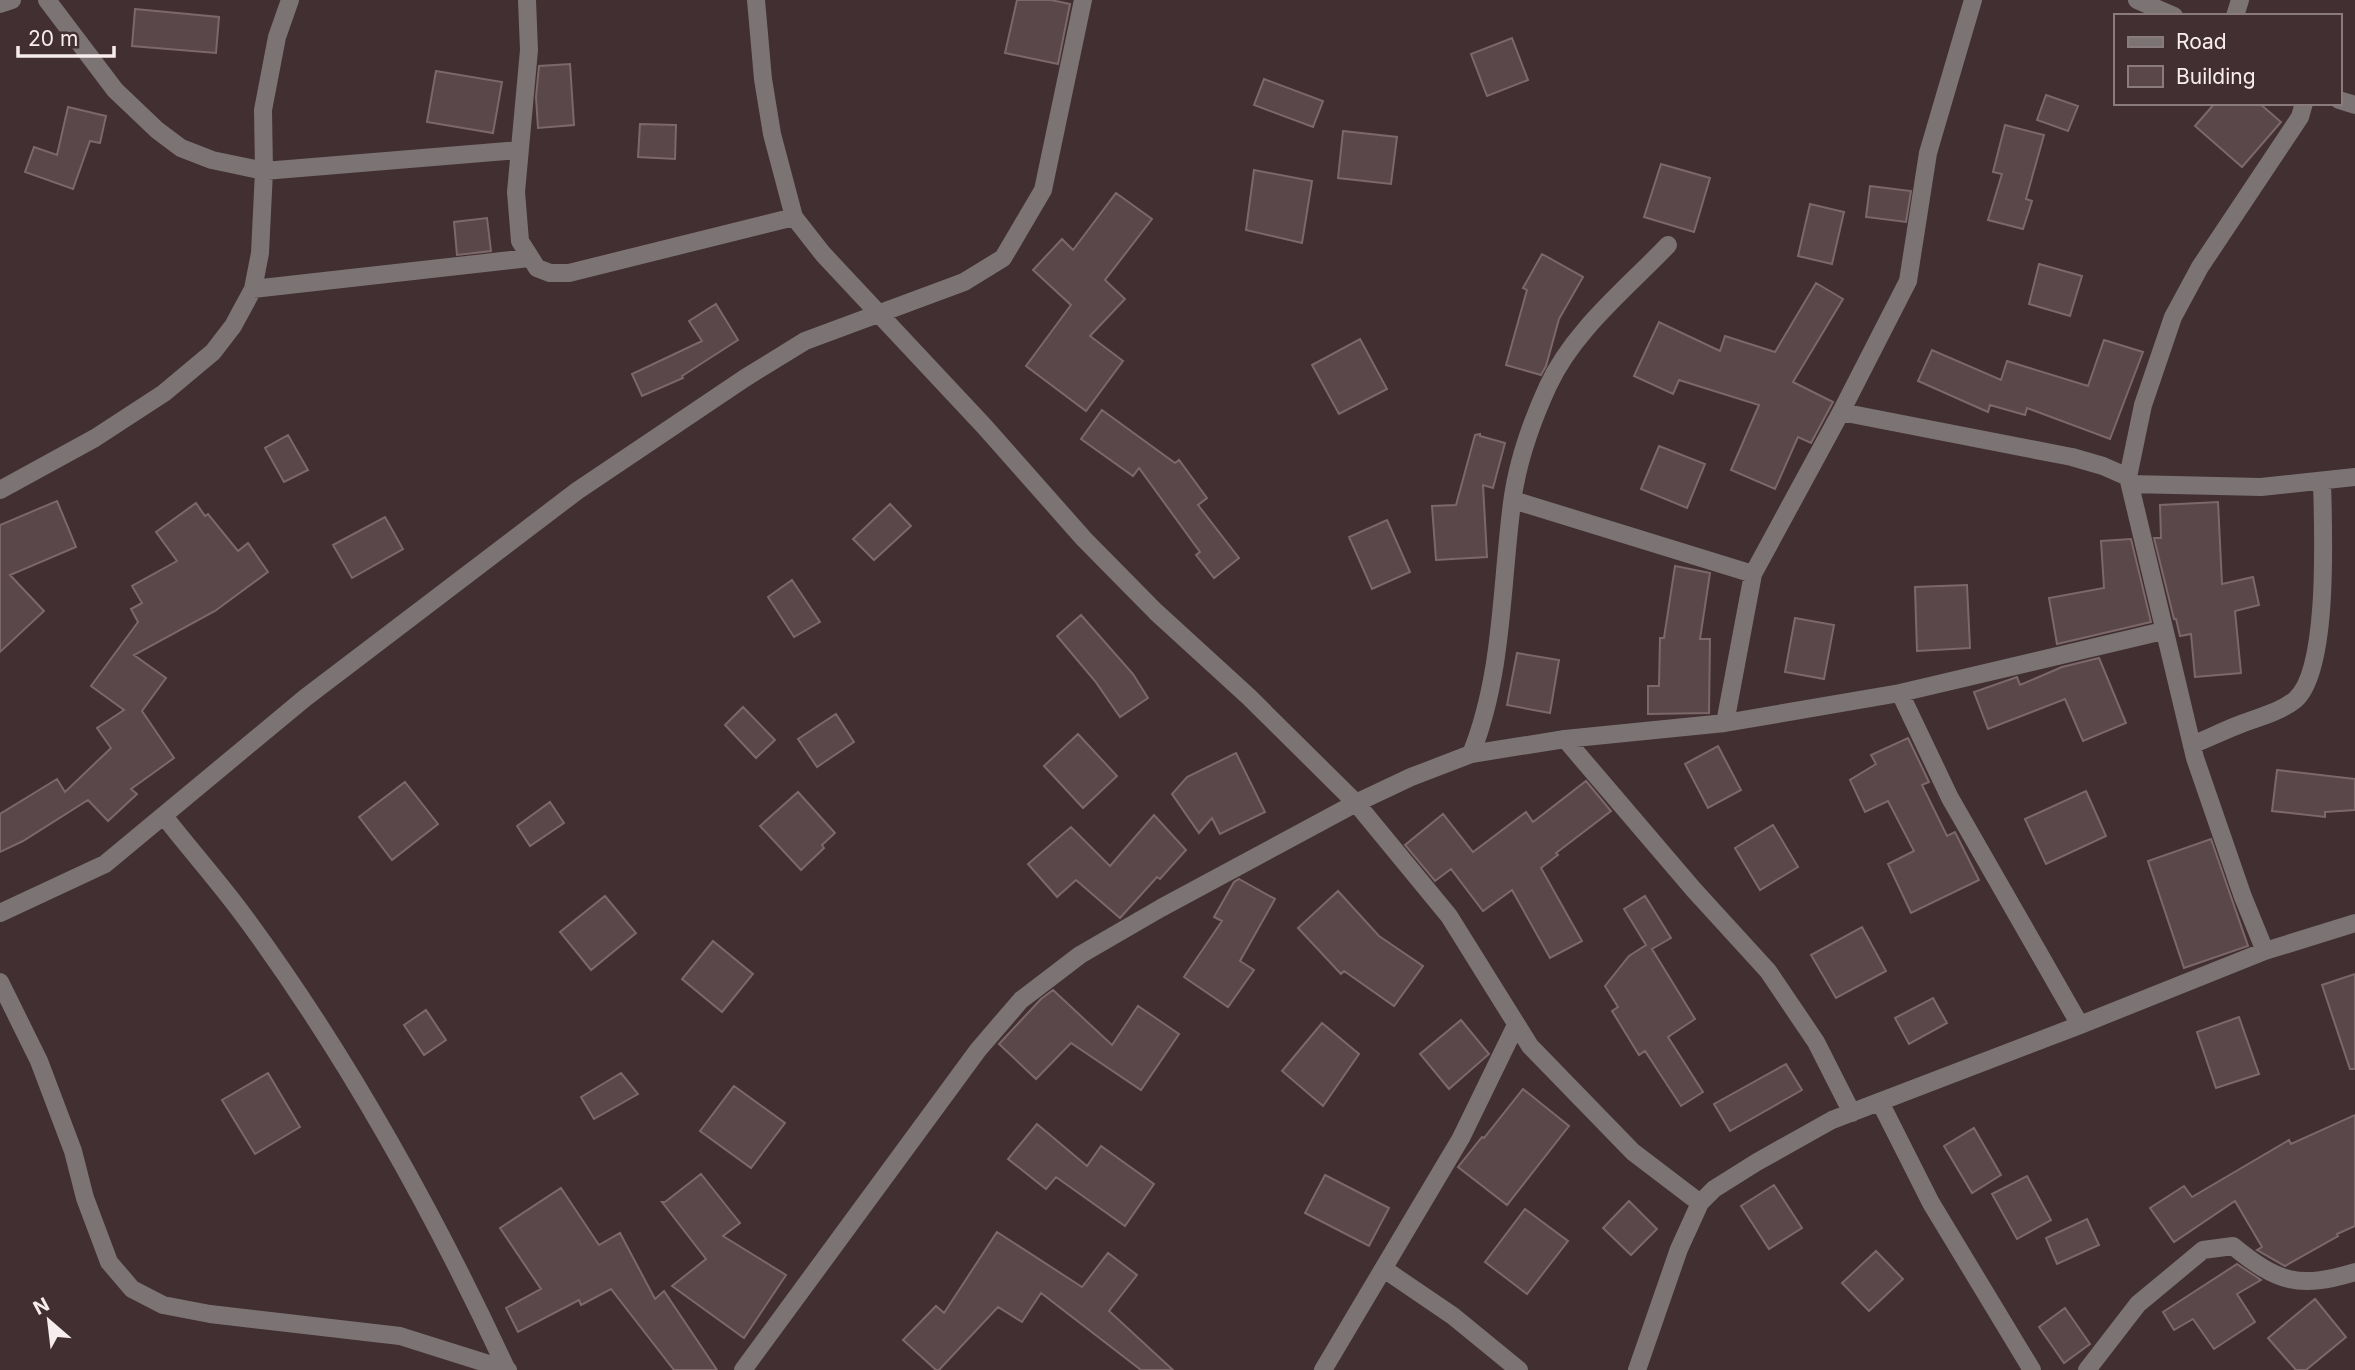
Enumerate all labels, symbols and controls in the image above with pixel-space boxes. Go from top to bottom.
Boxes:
scale bar [18,14,114,58]
legend [2114,14,2341,105]
text: 20 m [28,26,78,51]
text: Road [2176,29,2227,54]
text: Building [2176,64,2256,89]
north arrow [14,1286,84,1356]
text: N [29,1293,53,1320]

